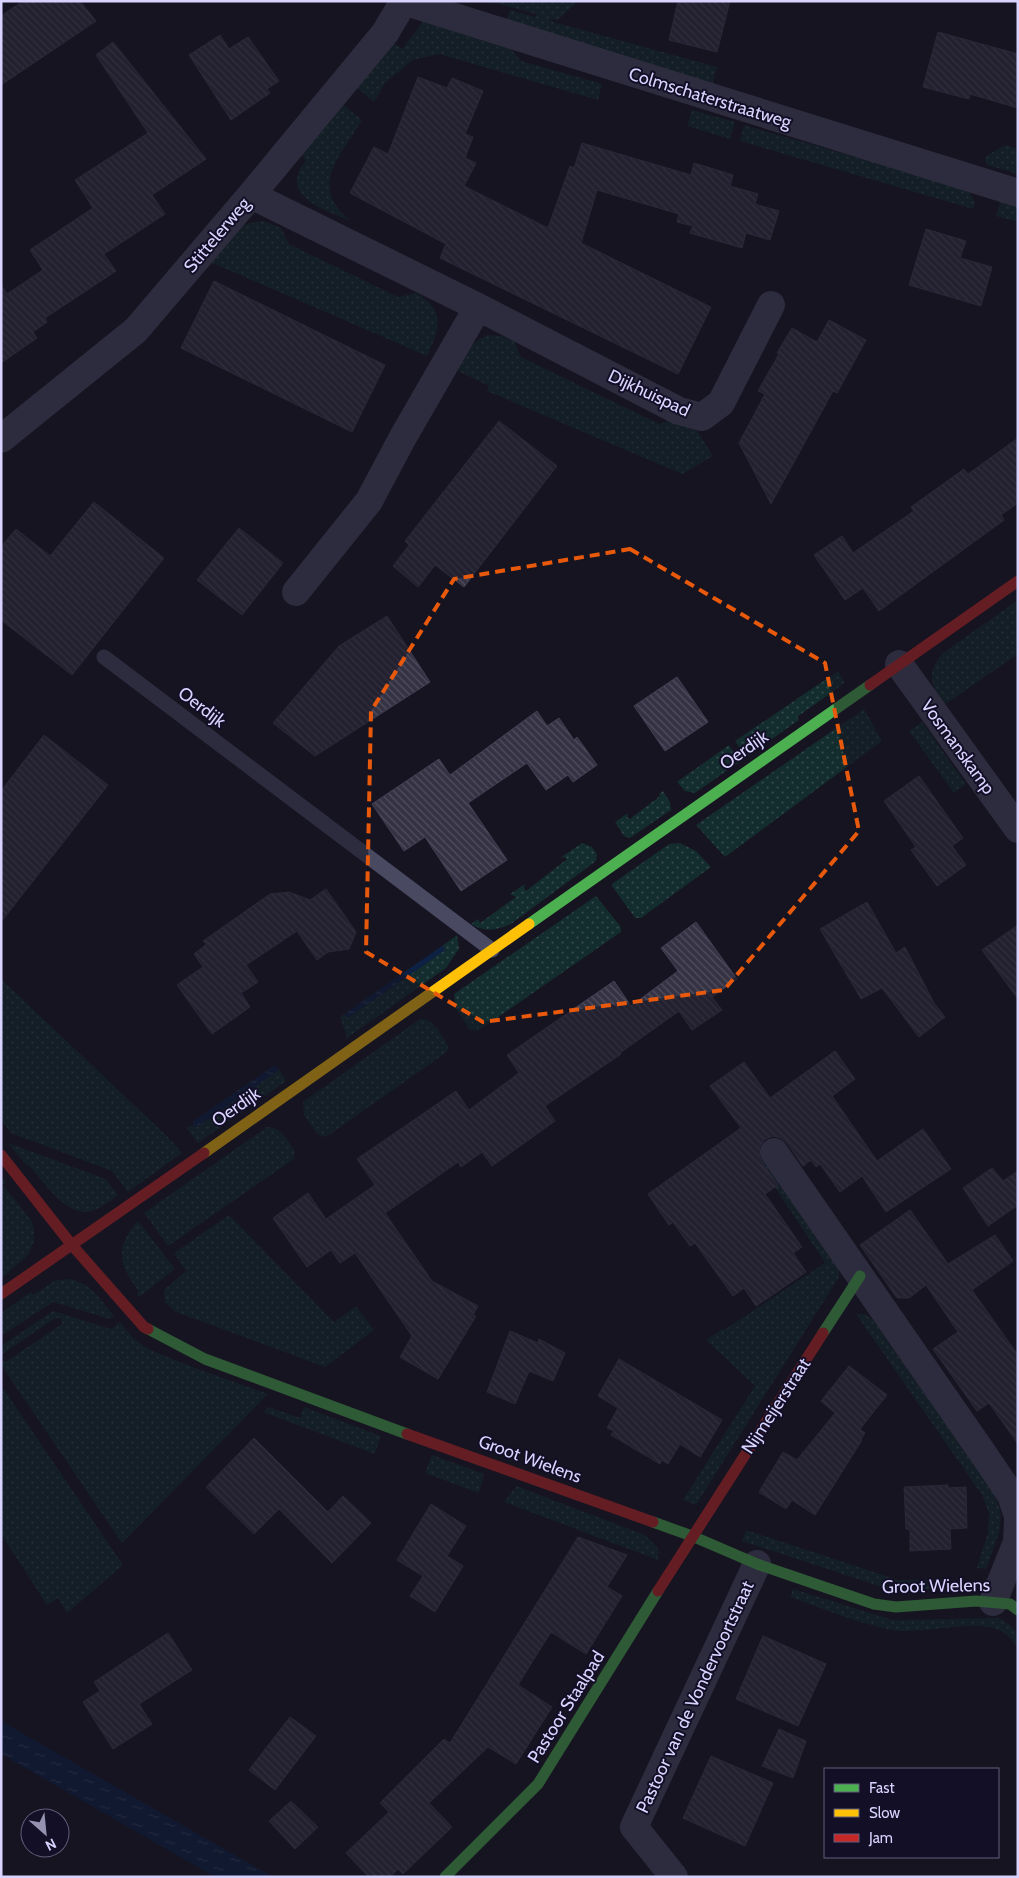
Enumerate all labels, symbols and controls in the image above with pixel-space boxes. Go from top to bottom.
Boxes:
street label: Colmschaterstraatweg [626,63,795,134]
street label: Stittelerweg [179,192,256,277]
street label: Dijkhuispad [605,364,693,422]
street label: Oerdijk [174,682,231,733]
street label: Vosmanskamp [916,695,1000,799]
street label: Oerdijk [716,725,773,775]
street label: Oerdijk [208,1082,265,1132]
street label: Nijmeijerstraat [737,1354,815,1458]
street label: Groot Wielens [475,1430,585,1488]
street label: Groot Wielens [882,1574,990,1598]
street label: Pastoor van de Vondervoortstraat [631,1577,759,1817]
street label: Pastoor Staalpad [523,1647,609,1767]
legend [824,1768,999,1858]
text: Fast [869,1779,894,1797]
text: Slow [869,1804,900,1822]
north arrow [20,1808,70,1858]
text: Jam [868,1829,893,1847]
text: N [42,1834,59,1855]

